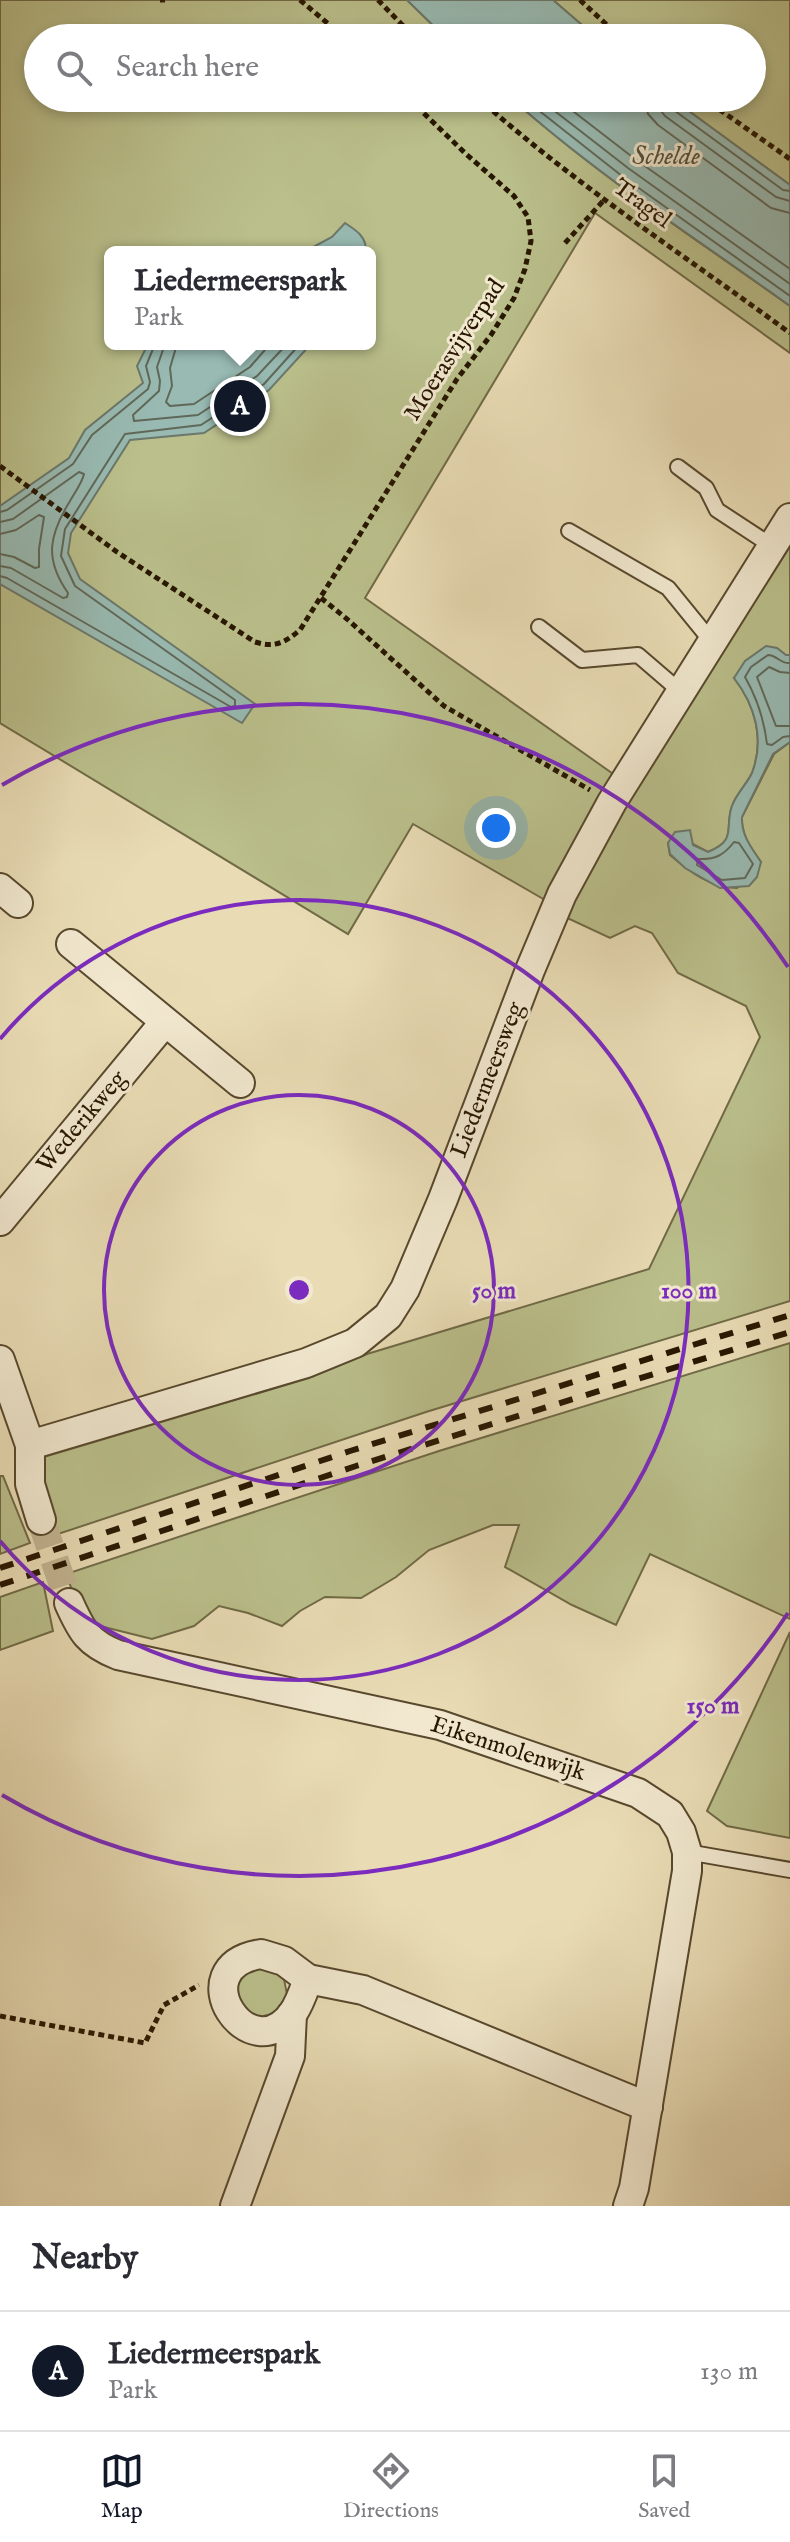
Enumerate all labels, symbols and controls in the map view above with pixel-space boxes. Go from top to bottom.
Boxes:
search box [24,24,766,112]
icon: search [52,46,96,90]
text: Search here [116,49,259,87]
water label: Schelde [632,140,700,173]
street label: Tragel [606,172,678,236]
popup [104,246,376,350]
text: Liedermeerspark [134,263,346,301]
street label: Moerasvijverpad [398,273,513,427]
text: Park [134,301,183,334]
pin: A [214,376,266,436]
your location [476,808,516,848]
street label: Liedermeersweg [444,997,532,1162]
street label: Wederikweg [30,1064,134,1180]
centre of rings [285,1276,313,1304]
text: 50 m [472,1276,517,1307]
text: 100 m [661,1276,718,1307]
text: 150 m [686,1691,740,1722]
street label: Eikenmolenwijk [426,1709,590,1789]
text: Nearby [32,2237,138,2280]
text: Liedermeerspark [108,2336,320,2374]
text: A [49,2355,67,2388]
text: 130 m [700,2355,758,2388]
text: Park [108,2374,157,2407]
tab: Map [100,2449,144,2525]
tab: Directions [343,2449,439,2525]
tab: Saved [638,2449,690,2525]

